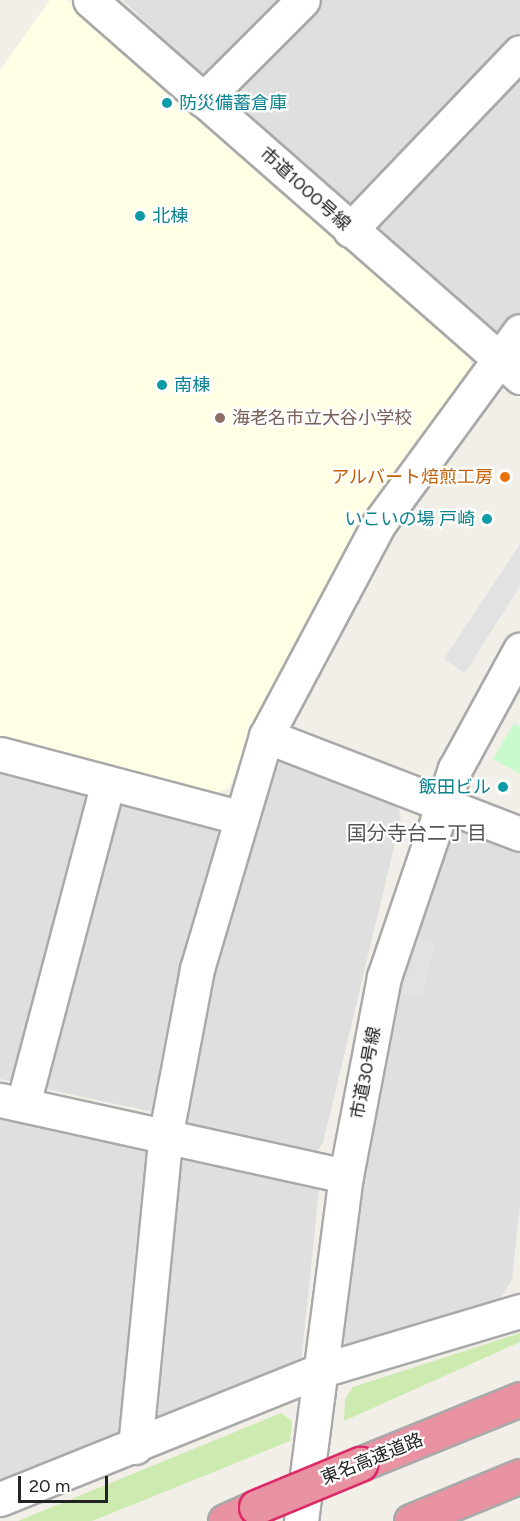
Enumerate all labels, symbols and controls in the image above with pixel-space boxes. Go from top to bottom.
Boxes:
place label: 防災備蓄倉庫 [179,92,287,114]
marker: 防災備蓄倉庫 [160,96,174,110]
street label: 市道1000号線 [255,143,355,235]
place label: 北棟 [152,205,188,227]
marker: 北棟 [133,209,147,223]
place label: 南棟 [174,374,210,396]
marker: 南棟 [155,378,169,392]
place label: 海老名市立大谷小学校 [232,407,412,429]
marker: 海老名市立大谷小学校 [213,411,227,425]
place label: アルバート焙煎工房 [331,466,493,488]
marker: アルバート焙煎工房 [498,470,512,484]
place label: いこいの場 戸崎 [345,508,475,530]
marker: いこいの場 戸崎 [480,512,494,526]
place label: 飯田ビル [419,776,491,798]
marker: 飯田ビル [496,780,510,794]
district label: 国分寺台二丁目 [347,821,487,845]
street label: 市道30号線 [346,1025,386,1121]
street label: 東名高速道路 [318,1429,426,1489]
scale bar [21,1464,111,1502]
text: 20 m [29,1475,70,1497]

